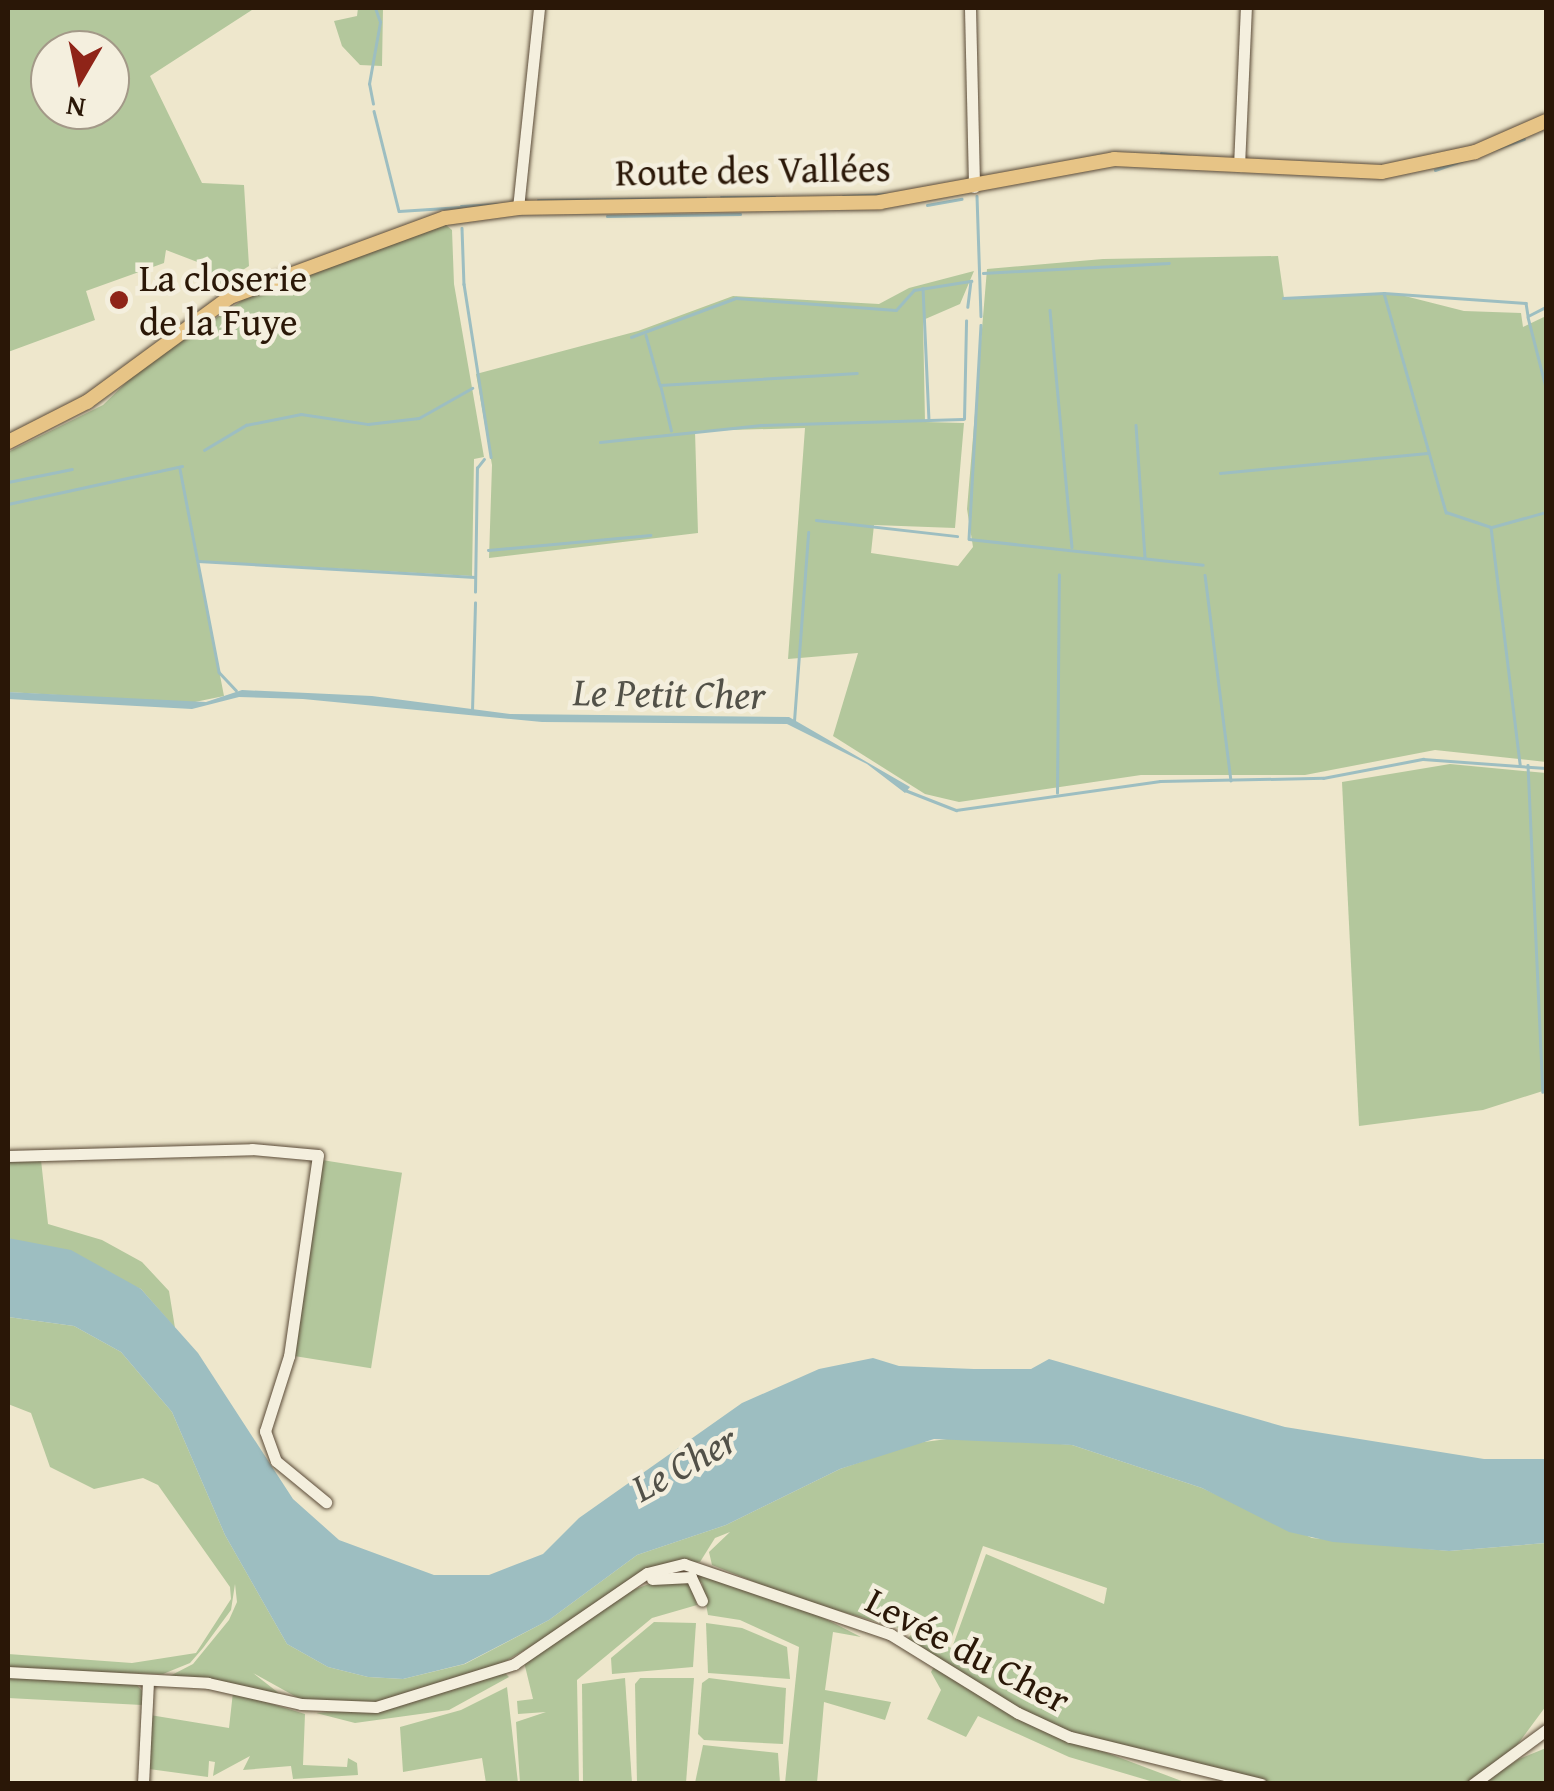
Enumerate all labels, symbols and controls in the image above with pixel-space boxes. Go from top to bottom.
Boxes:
north arrow [30,30,130,130]
text: N [63,86,88,130]
street label: Route des Vallées [615,145,891,195]
place label: La closerie de la Fuye [139,255,307,344]
marker: La closerie de la Fuye [108,289,130,311]
water label: Le Petit Cher [572,667,766,719]
water label: Le Cher [623,1415,745,1511]
street label: Levée du Cher [858,1577,1078,1723]

